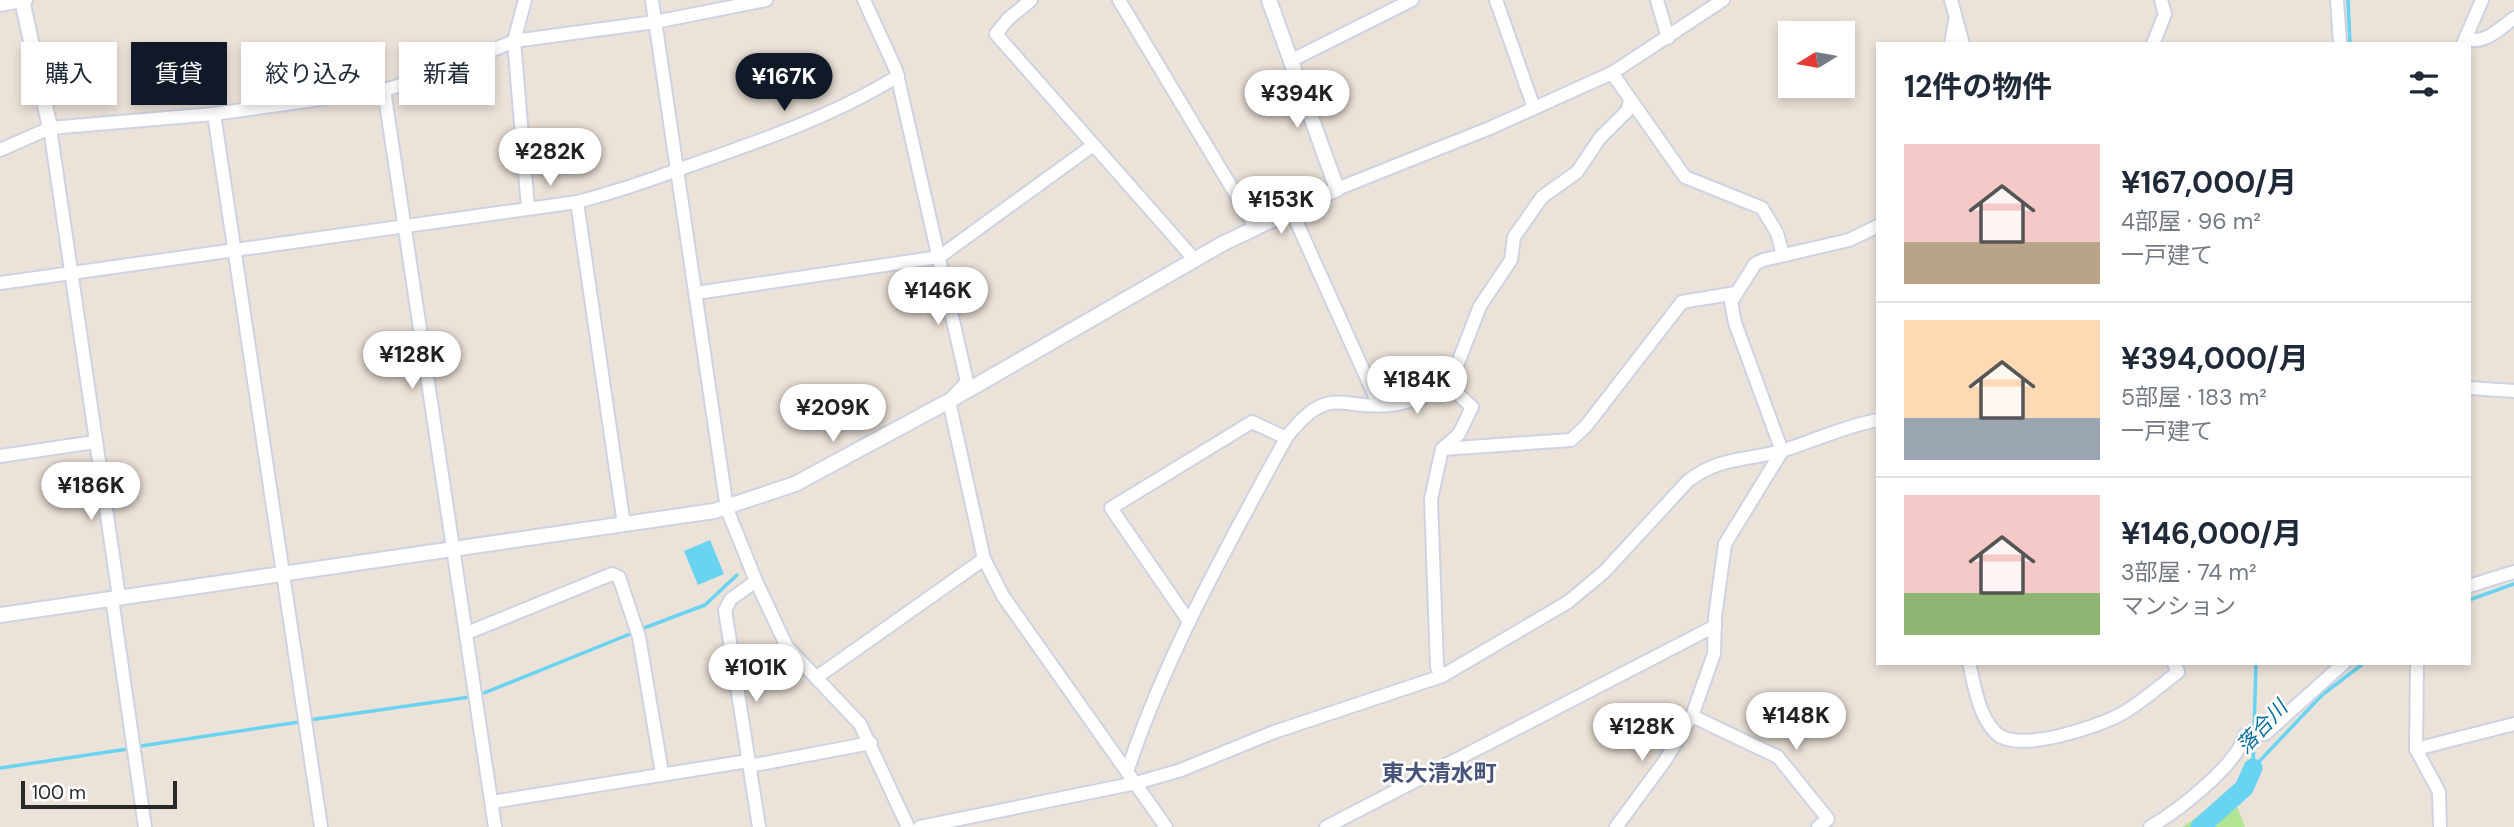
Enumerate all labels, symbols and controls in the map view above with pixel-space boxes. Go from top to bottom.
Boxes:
north arrow [1778,21,1855,98]
map controls [1778,21,1855,98]
chip: 購入 [21,42,117,105]
chip: 賃貸 [131,42,227,105]
chip: 絞り込み [241,42,385,105]
chip: 新着 [399,42,495,105]
pin: ¥167K [735,54,833,113]
text: ¥167K [751,61,817,91]
icon: filters [2405,65,2443,103]
text: 12件の物件 [1904,67,2052,106]
pin: ¥394K [1248,71,1346,130]
text: ¥394K [1261,78,1333,108]
pin: ¥282K [501,128,599,188]
text: ¥282K [515,136,585,166]
text: ¥167,000/月 [2121,163,2297,202]
icon: home [1960,172,2044,256]
pin: ¥153K [1232,176,1330,236]
text: ¥153K [1248,184,1314,214]
text: 4部屋 · 96 m² [2121,206,2261,236]
text: 一戸建て [2121,240,2213,270]
pin: ¥146K [889,268,987,327]
text: ¥146K [904,275,972,305]
pin: ¥128K [363,332,461,391]
text: ¥128K [379,339,445,369]
text: ¥394,000/月 [2121,339,2309,378]
icon: home [1960,348,2044,432]
pin: ¥184K [1368,356,1466,416]
text: ¥184K [1383,364,1451,394]
text: 5部屋 · 183 m² [2121,382,2267,412]
pin: ¥209K [784,384,882,444]
text: ¥209K [796,392,870,422]
text: 一戸建て [2121,416,2213,446]
pin: ¥186K [42,462,140,522]
text: ¥186K [57,470,125,500]
text: ¥146,000/月 [2121,514,2302,553]
icon: home [1960,523,2044,607]
text: 3部屋 · 74 m² [2121,557,2256,587]
text: マンション [2121,591,2236,621]
pin: ¥101K [707,644,805,704]
text: ¥101K [725,652,787,682]
pin: ¥148K [1747,692,1845,752]
water label: 落合川 [2230,693,2295,760]
text: ¥148K [1762,700,1830,730]
pin: ¥128K [1593,704,1691,763]
text: ¥128K [1609,711,1675,741]
district label: 東大清水町 [1382,758,1497,788]
scale bar [21,778,177,810]
text: 100 m [32,780,86,805]

